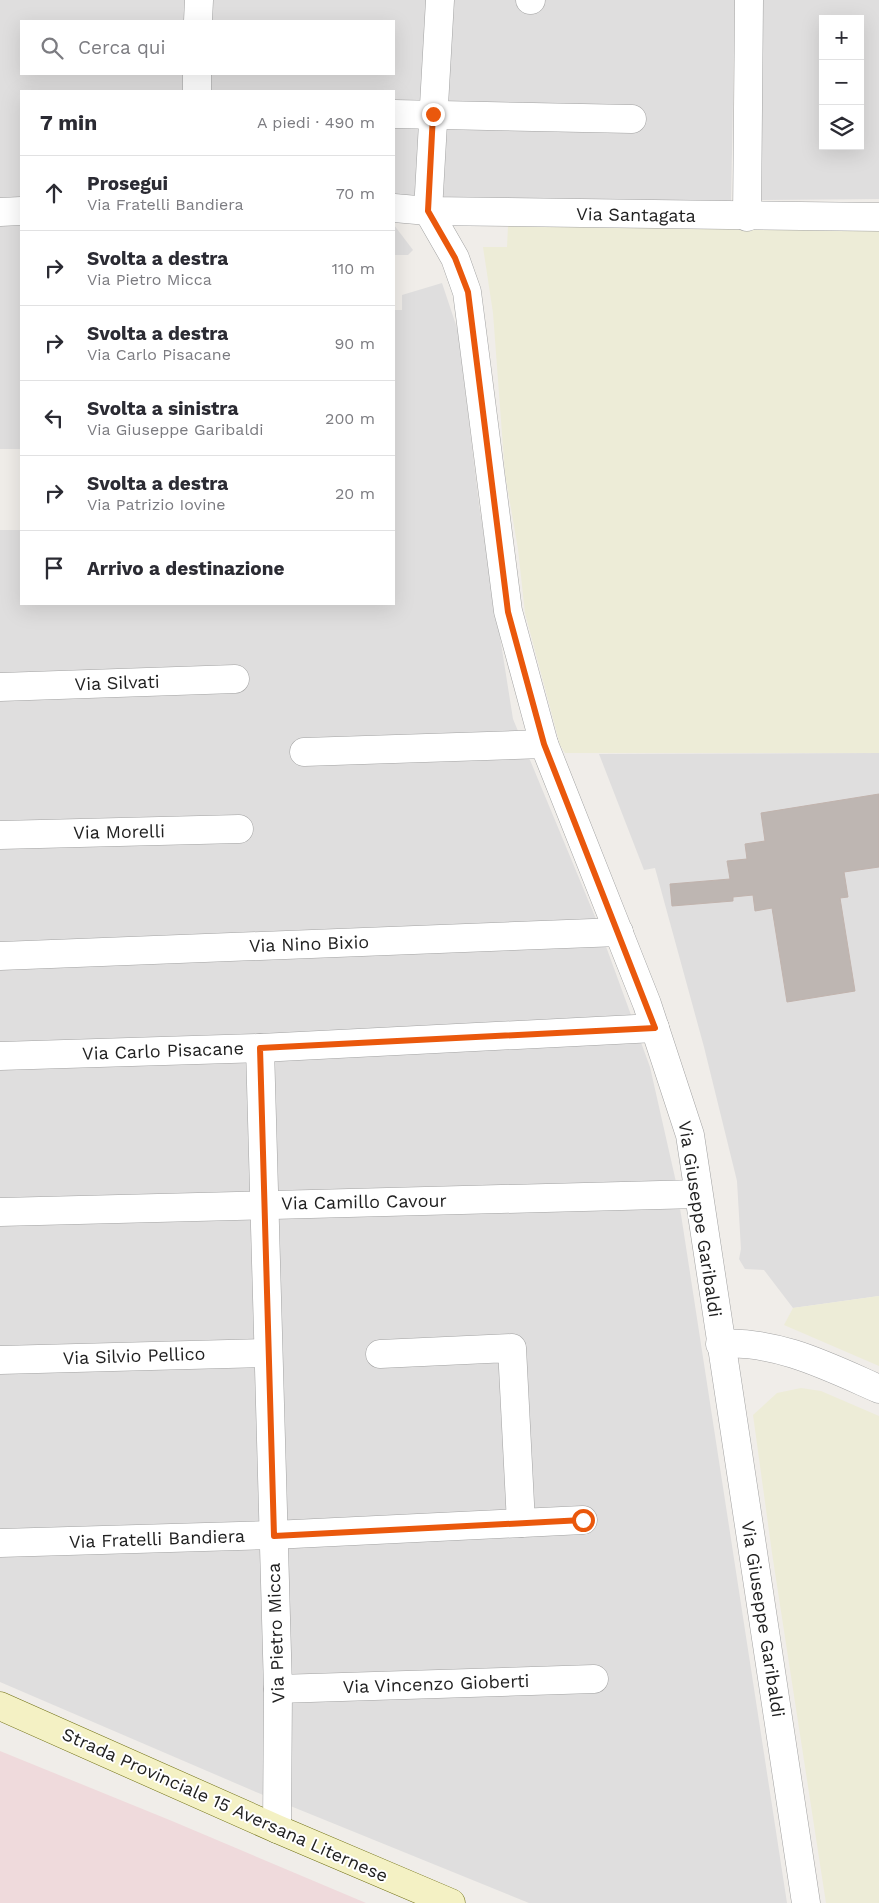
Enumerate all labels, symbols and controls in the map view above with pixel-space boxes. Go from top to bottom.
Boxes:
map controls [819,15,864,150]
button: + [819,15,864,60]
search box [20,20,395,75]
icon: search [38,34,66,62]
text: Cerca qui [78,36,166,59]
button: − [819,60,864,105]
route end [422,103,445,126]
button: layers [819,105,864,150]
text: 7 min [40,110,97,135]
text: A piedi · 490 m [257,113,375,132]
text: Prosegui [87,172,168,195]
icon: ahead [40,179,68,207]
text: 70 m [336,184,375,203]
text: Via Fratelli Bandiera [87,195,244,214]
street label: Via Santagata [576,203,696,226]
text: Svolta a destra [87,247,228,270]
icon: right [40,254,68,282]
text: 110 m [332,259,375,278]
text: Via Pietro Micca [87,270,212,289]
text: Svolta a destra [87,322,228,345]
icon: right [40,329,68,357]
text: 90 m [334,334,375,353]
text: Via Carlo Pisacane [87,345,231,364]
text: Svolta a sinistra [87,397,238,420]
icon: left [40,404,68,432]
text: 200 m [325,409,375,428]
text: Via Giuseppe Garibaldi [87,420,264,439]
text: Svolta a destra [87,472,228,495]
icon: right [40,479,68,507]
text: 20 m [335,484,375,503]
text: Via Patrizio Iovine [87,495,226,514]
icon: arrive [40,554,68,582]
text: Arrivo a destinazione [87,557,284,580]
street label: Via Silvati [74,671,160,694]
street label: Via Morelli [73,820,165,843]
street label: Via Nino Bixio [249,931,369,956]
street label: Via Carlo Pisacane [82,1037,244,1064]
street label: Via Giuseppe Garibaldi [675,1119,726,1319]
street label: Via Camillo Cavour [281,1190,447,1213]
street label: Via Silvio Pellico [62,1343,206,1368]
route start [572,1509,595,1532]
street label: Via Giuseppe Garibaldi [738,1519,789,1719]
street label: Via Fratelli Bandiera [69,1525,245,1552]
street label: Via Pietro Micca [263,1563,288,1703]
street label: Via Vincenzo Gioberti [342,1670,530,1697]
street label: Strada Provinciale 15 Aversana Liternese [59,1723,391,1886]

